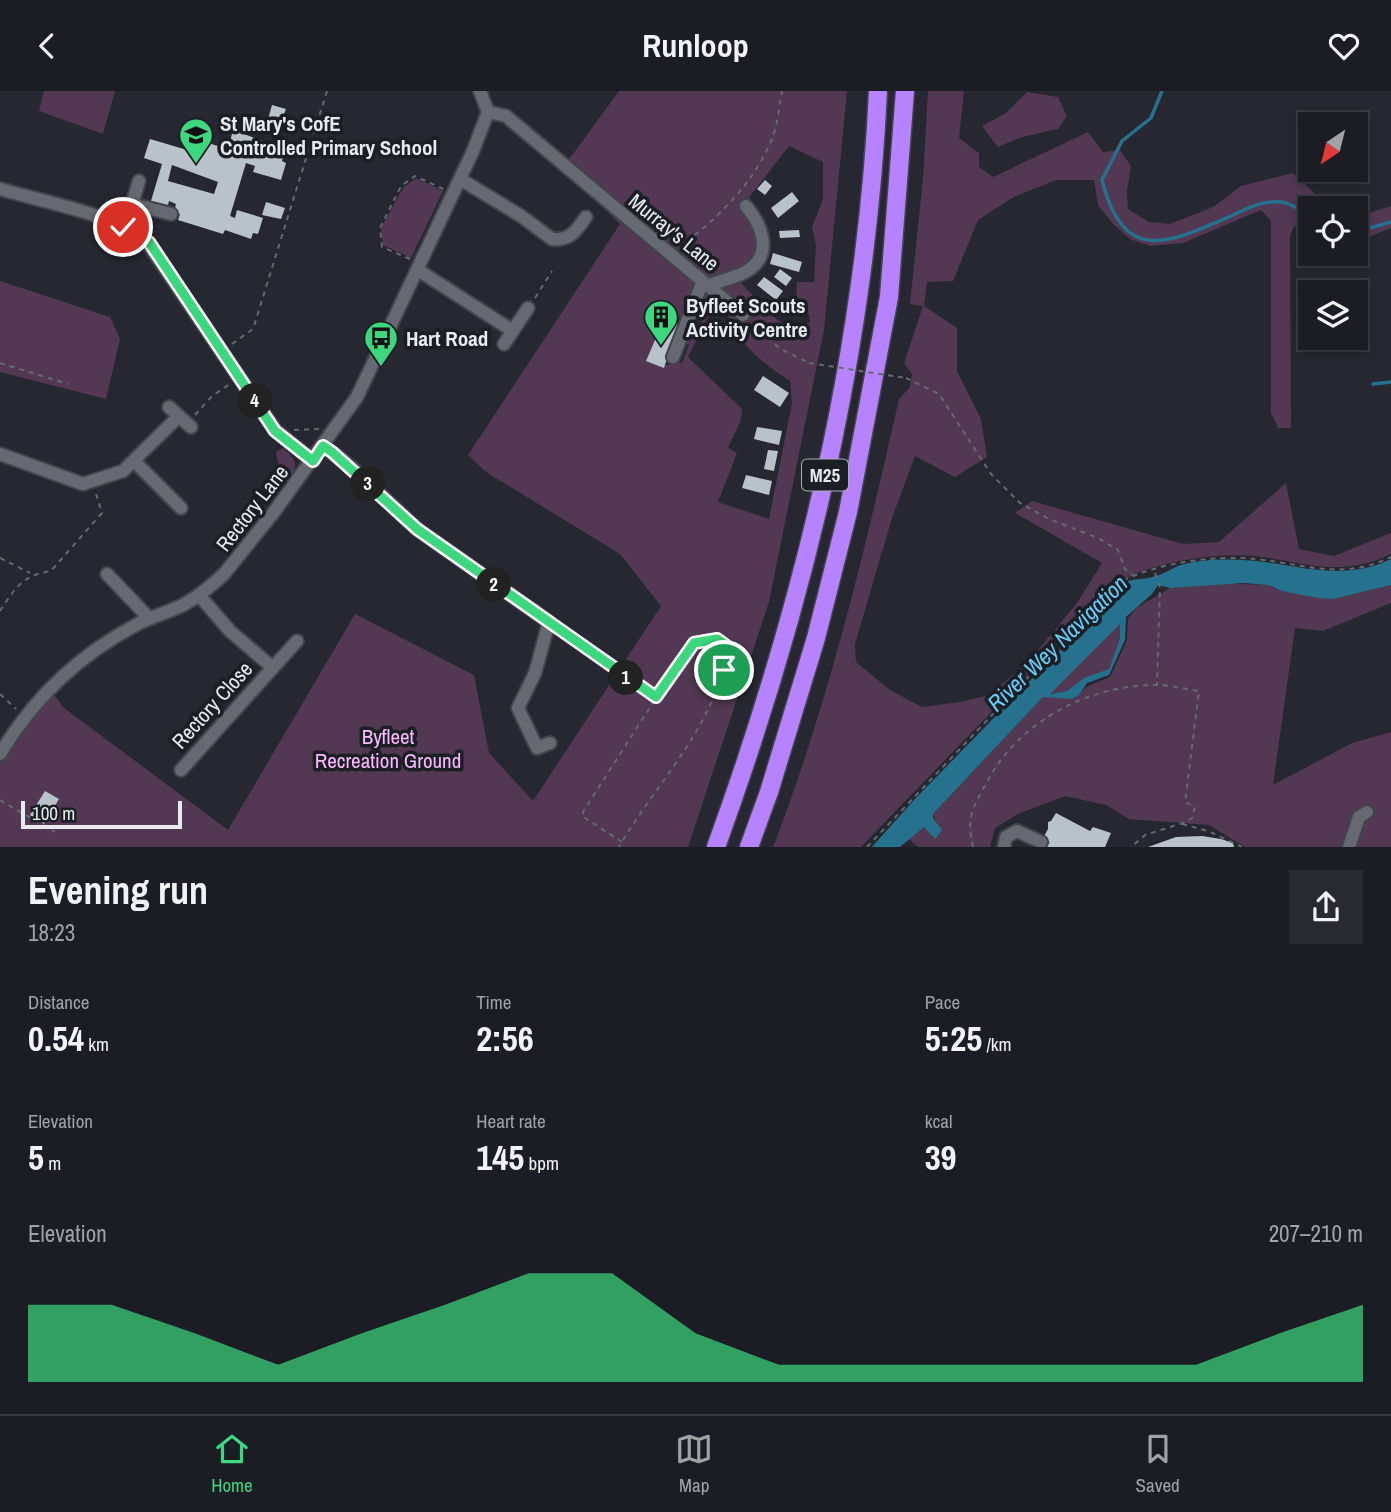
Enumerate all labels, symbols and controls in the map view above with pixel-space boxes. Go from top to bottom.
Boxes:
text: Runloop [642,24,749,67]
icon: back [28,27,66,65]
icon: heart [1325,27,1363,65]
place label: St Mary's CofE Controlled Primary School [220,109,437,162]
north arrow [1298,112,1368,182]
map controls [1298,112,1368,350]
school or university icon: St Mary's CofE Controlled Primary School [177,116,215,165]
street label: Murray's Lane [623,187,725,277]
button: locate [1298,196,1368,266]
pin [93,197,153,257]
icon: check [104,208,142,246]
button: layers [1298,280,1368,350]
place label: Byfleet Scouts Activity Centre [686,291,808,344]
building icon: Byfleet Scouts Activity Centre [642,298,680,347]
bus stop icon: Hart Road [362,319,400,368]
place label: Hart Road [406,324,488,353]
pin: 4 [238,383,272,419]
text: 4 [250,387,259,413]
street label: Rectory Lane [209,459,295,557]
road number: M25 [802,459,848,491]
pin: 3 [350,467,386,501]
text: 3 [363,470,372,496]
pin: 2 [476,567,512,603]
water label: River Wey Navigation [980,568,1134,718]
text: 2 [489,571,498,597]
pin [694,640,754,700]
icon: arrive [705,651,743,689]
street label: Rectory Close [165,655,259,755]
pin: 1 [608,661,644,695]
text: 1 [621,664,630,690]
park label: Byfleet Recreation Ground [315,722,461,775]
scale bar [21,798,182,830]
text: 100 m [32,800,75,826]
text: Evening run [28,865,208,916]
button: share [1289,870,1363,944]
text: 18:23 [28,917,75,948]
text: Distance [28,989,89,1015]
text: Time [476,989,511,1015]
text: Pace [925,989,960,1015]
text: 0.54 [28,1015,84,1062]
text: 2:56 [476,1015,534,1062]
text: 5:25 [925,1015,982,1062]
text: km [84,1031,109,1057]
text: /km [982,1031,1012,1057]
text: Elevation [28,1108,93,1134]
text: Heart rate [476,1108,546,1134]
text: kcal [925,1108,952,1134]
text: 5 [28,1134,44,1181]
text: 145 [476,1134,524,1181]
text: 39 [925,1134,957,1181]
text: m [44,1150,61,1176]
text: bpm [524,1150,559,1176]
text: Elevation [28,1218,107,1249]
text: 207–210 m [1269,1218,1363,1249]
tab: Home [211,1430,253,1498]
tab: Map [675,1430,713,1498]
tab: Saved [1136,1430,1180,1498]

